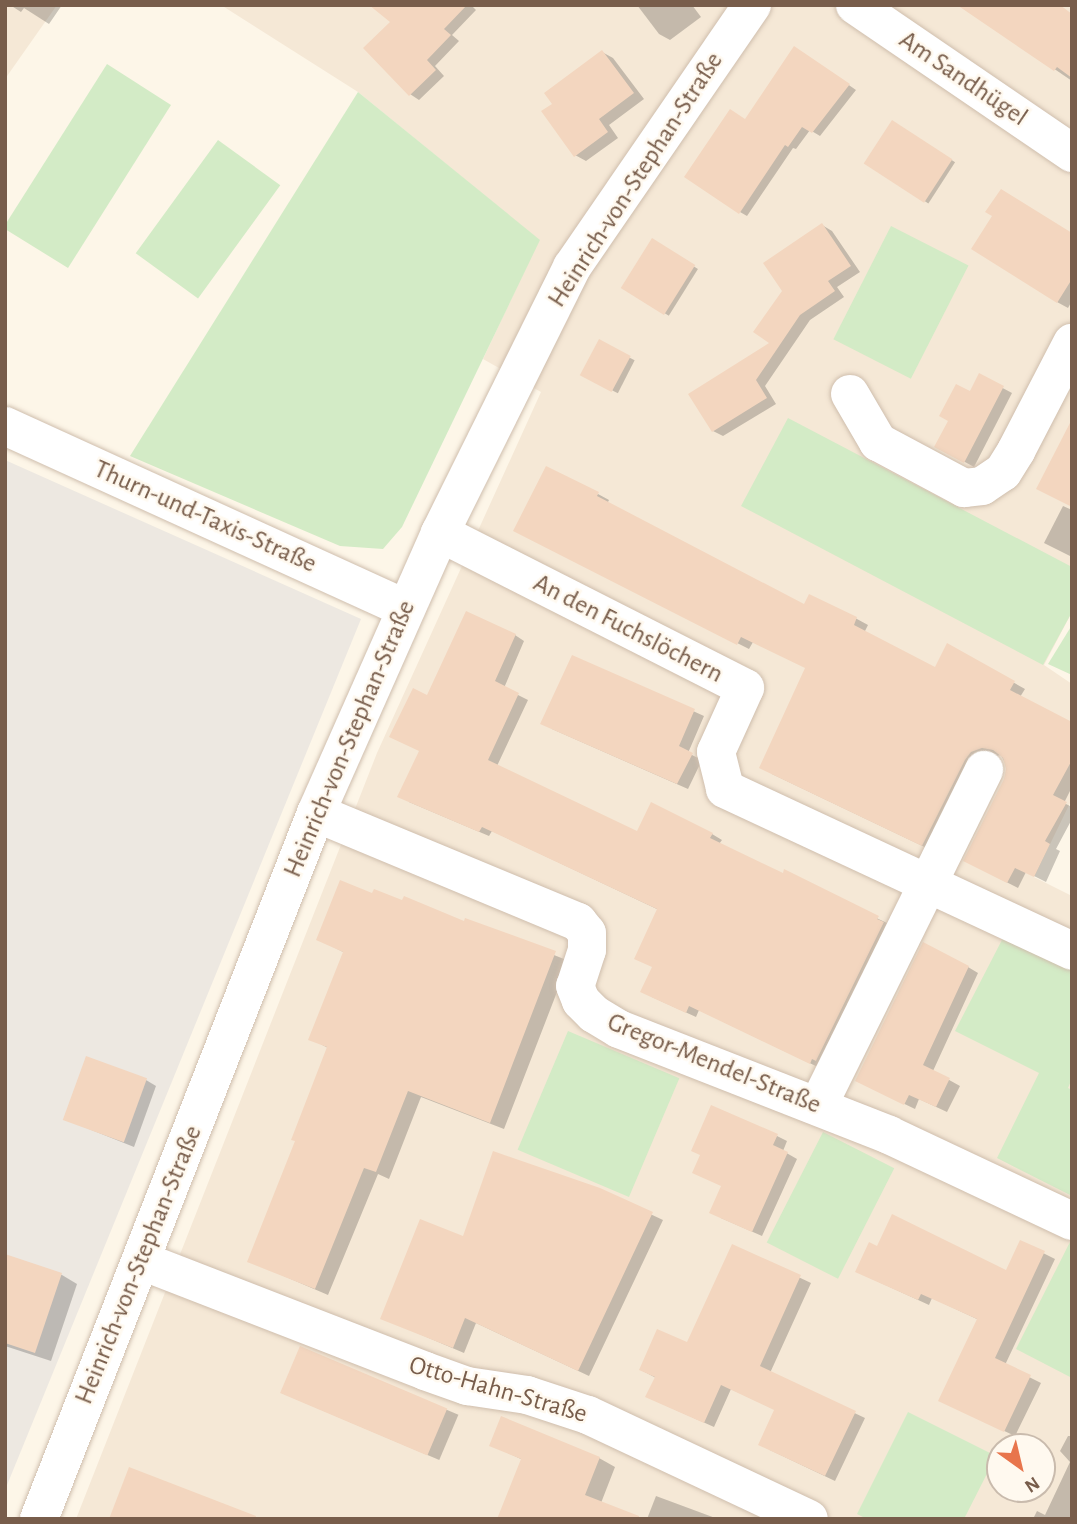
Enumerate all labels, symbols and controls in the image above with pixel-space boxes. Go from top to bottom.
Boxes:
street label: Am Sandhügel [893,25,1033,133]
street label: Heinrich-von-Stephan-Straße [542,47,730,313]
street label: Thurn-und-Taxis-Straße [89,454,321,580]
street label: An den Fuchslöchern [528,568,728,690]
street label: Heinrich-von-Stephan-Straße [277,596,423,882]
street label: Gregor-Mendel-Straße [603,1007,825,1121]
street label: Heinrich-von-Stephan-Straße [69,1121,209,1409]
street label: Otto-Hahn-Straße [405,1350,591,1430]
north arrow [986,1433,1056,1503]
text: N [1021,1473,1043,1496]

